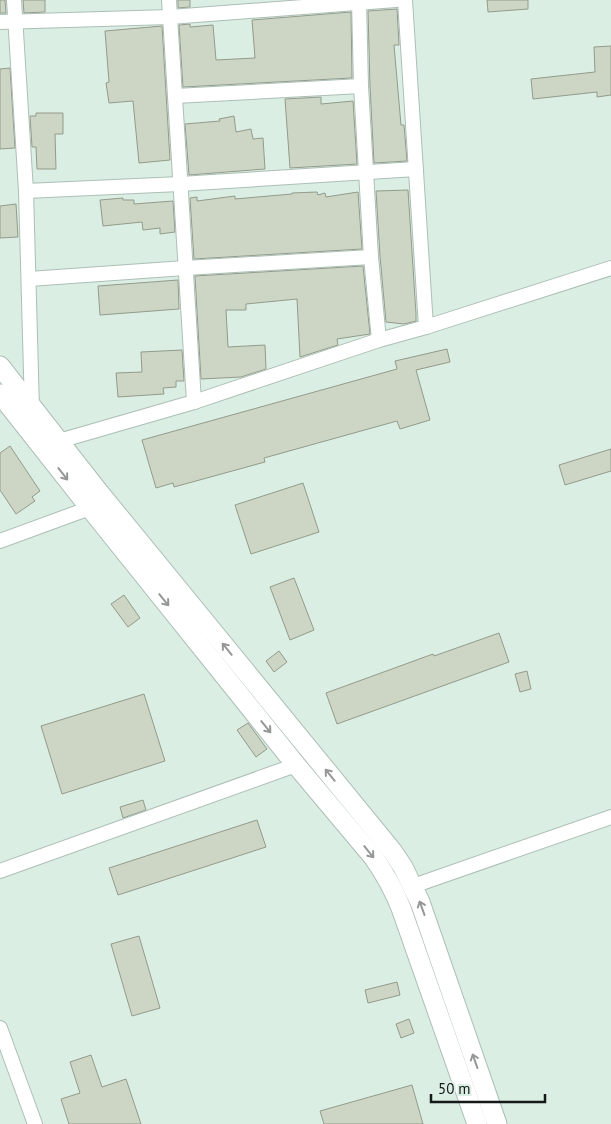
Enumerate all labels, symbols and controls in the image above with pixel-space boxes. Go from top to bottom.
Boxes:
one-way arrow [57,467,68,480]
one-way arrow [159,594,170,607]
one-way arrow [222,643,233,656]
one-way arrow [261,720,272,733]
one-way arrow [325,769,336,782]
one-way arrow [364,846,375,859]
one-way arrow [417,901,426,916]
one-way arrow [470,1054,479,1070]
scale bar [431,1072,545,1104]
text: 50 m [438,1079,471,1098]

